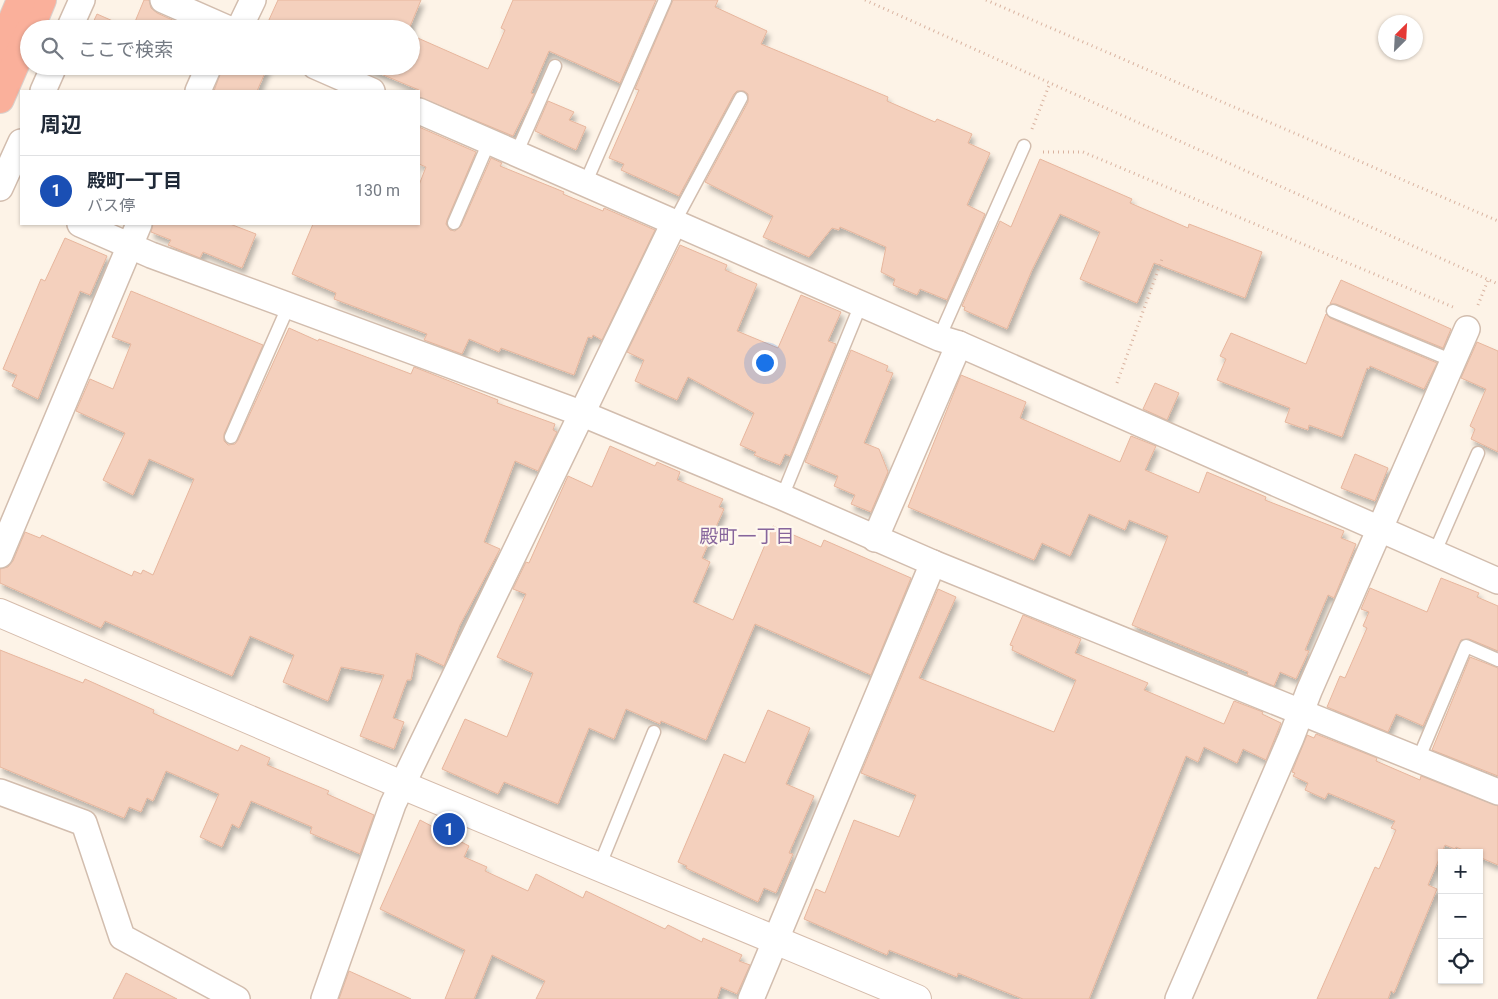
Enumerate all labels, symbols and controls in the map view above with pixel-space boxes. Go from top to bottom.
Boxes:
north arrow [1378,15,1423,60]
search box [20,20,420,75]
icon: search [38,34,66,62]
text: ここで検索 [78,38,173,61]
text: 周辺 [40,113,82,137]
text: 殿町一丁目 [87,169,182,192]
text: 1 [51,181,61,200]
text: 130 m [355,181,400,200]
text: バス停 [87,196,135,215]
your location [752,350,778,376]
district label: 殿町一丁目 [699,525,795,548]
pin: 1 [433,810,465,848]
map controls [1438,849,1483,984]
button: + [1438,849,1483,894]
button: − [1438,894,1483,939]
button: locate [1438,939,1483,984]

